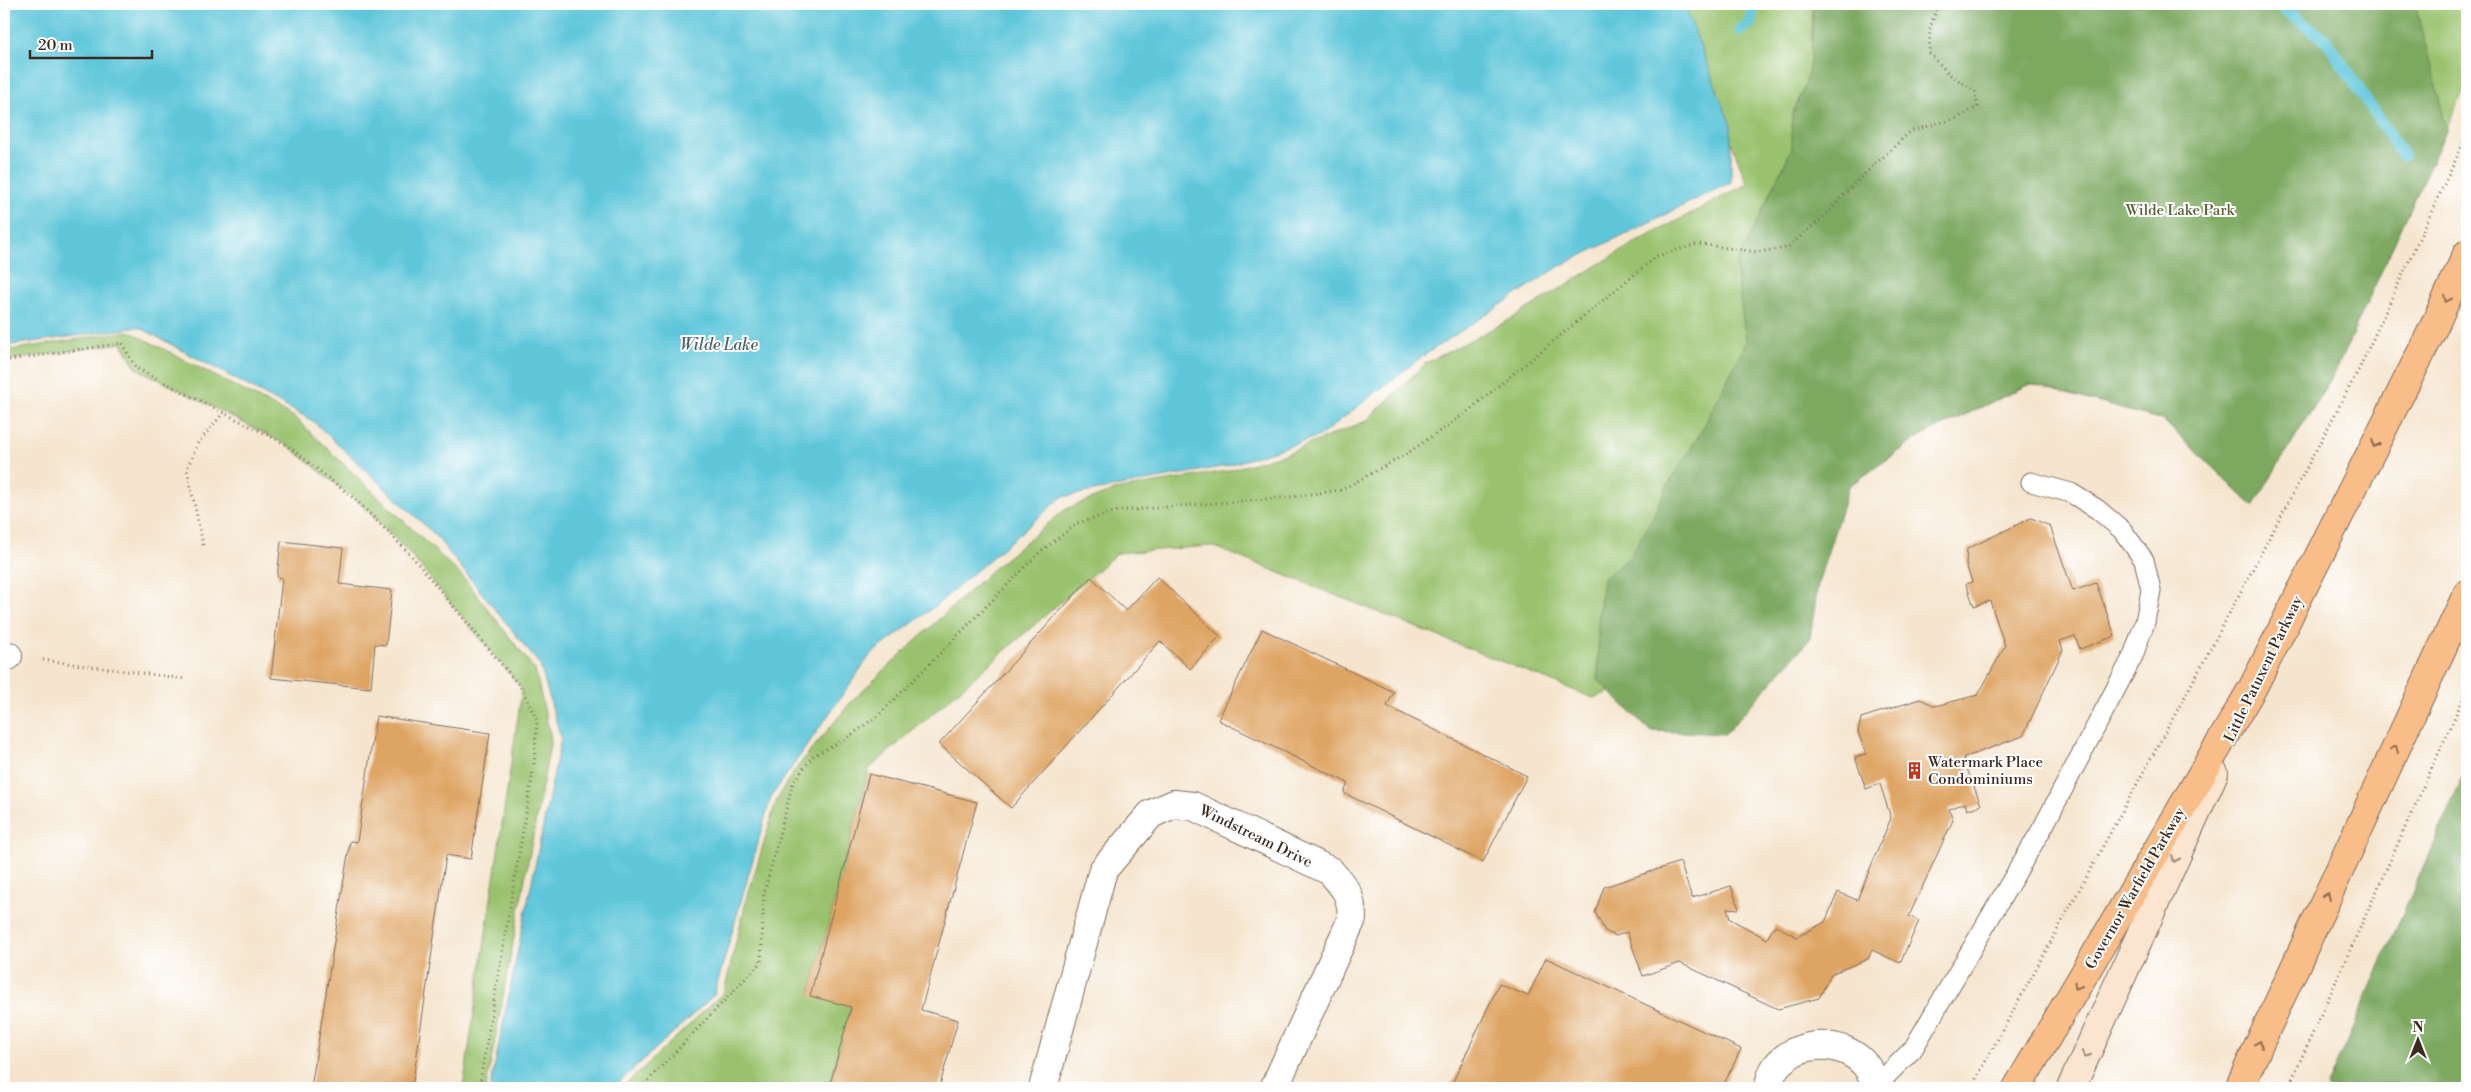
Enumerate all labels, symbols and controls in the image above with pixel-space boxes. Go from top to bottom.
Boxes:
scale bar [30,28,152,60]
text: 20 m [38,36,73,55]
park label: Wilde Lake Park [2125,201,2236,220]
one-way arrow [2443,294,2453,303]
water label: Wilde Lake [680,335,758,355]
one-way arrow [2371,439,2381,448]
street label: Little Patuxent Parkway [2220,592,2307,745]
one-way arrow [2389,745,2400,754]
place label: Watermark Place Condominiums [1927,753,2043,789]
building icon: Watermark Place Condominiums [1904,761,1924,781]
street label: Windstream Drive [1195,800,1315,872]
street label: Governor Warfield Parkway [2081,803,2190,973]
one-way arrow [2170,854,2181,863]
one-way arrow [2321,892,2332,901]
one-way arrow [2073,980,2083,989]
north arrow [2394,1014,2444,1064]
text: N [2412,1019,2424,1037]
one-way arrow [2253,1040,2264,1049]
one-way arrow [2082,1050,2092,1059]

